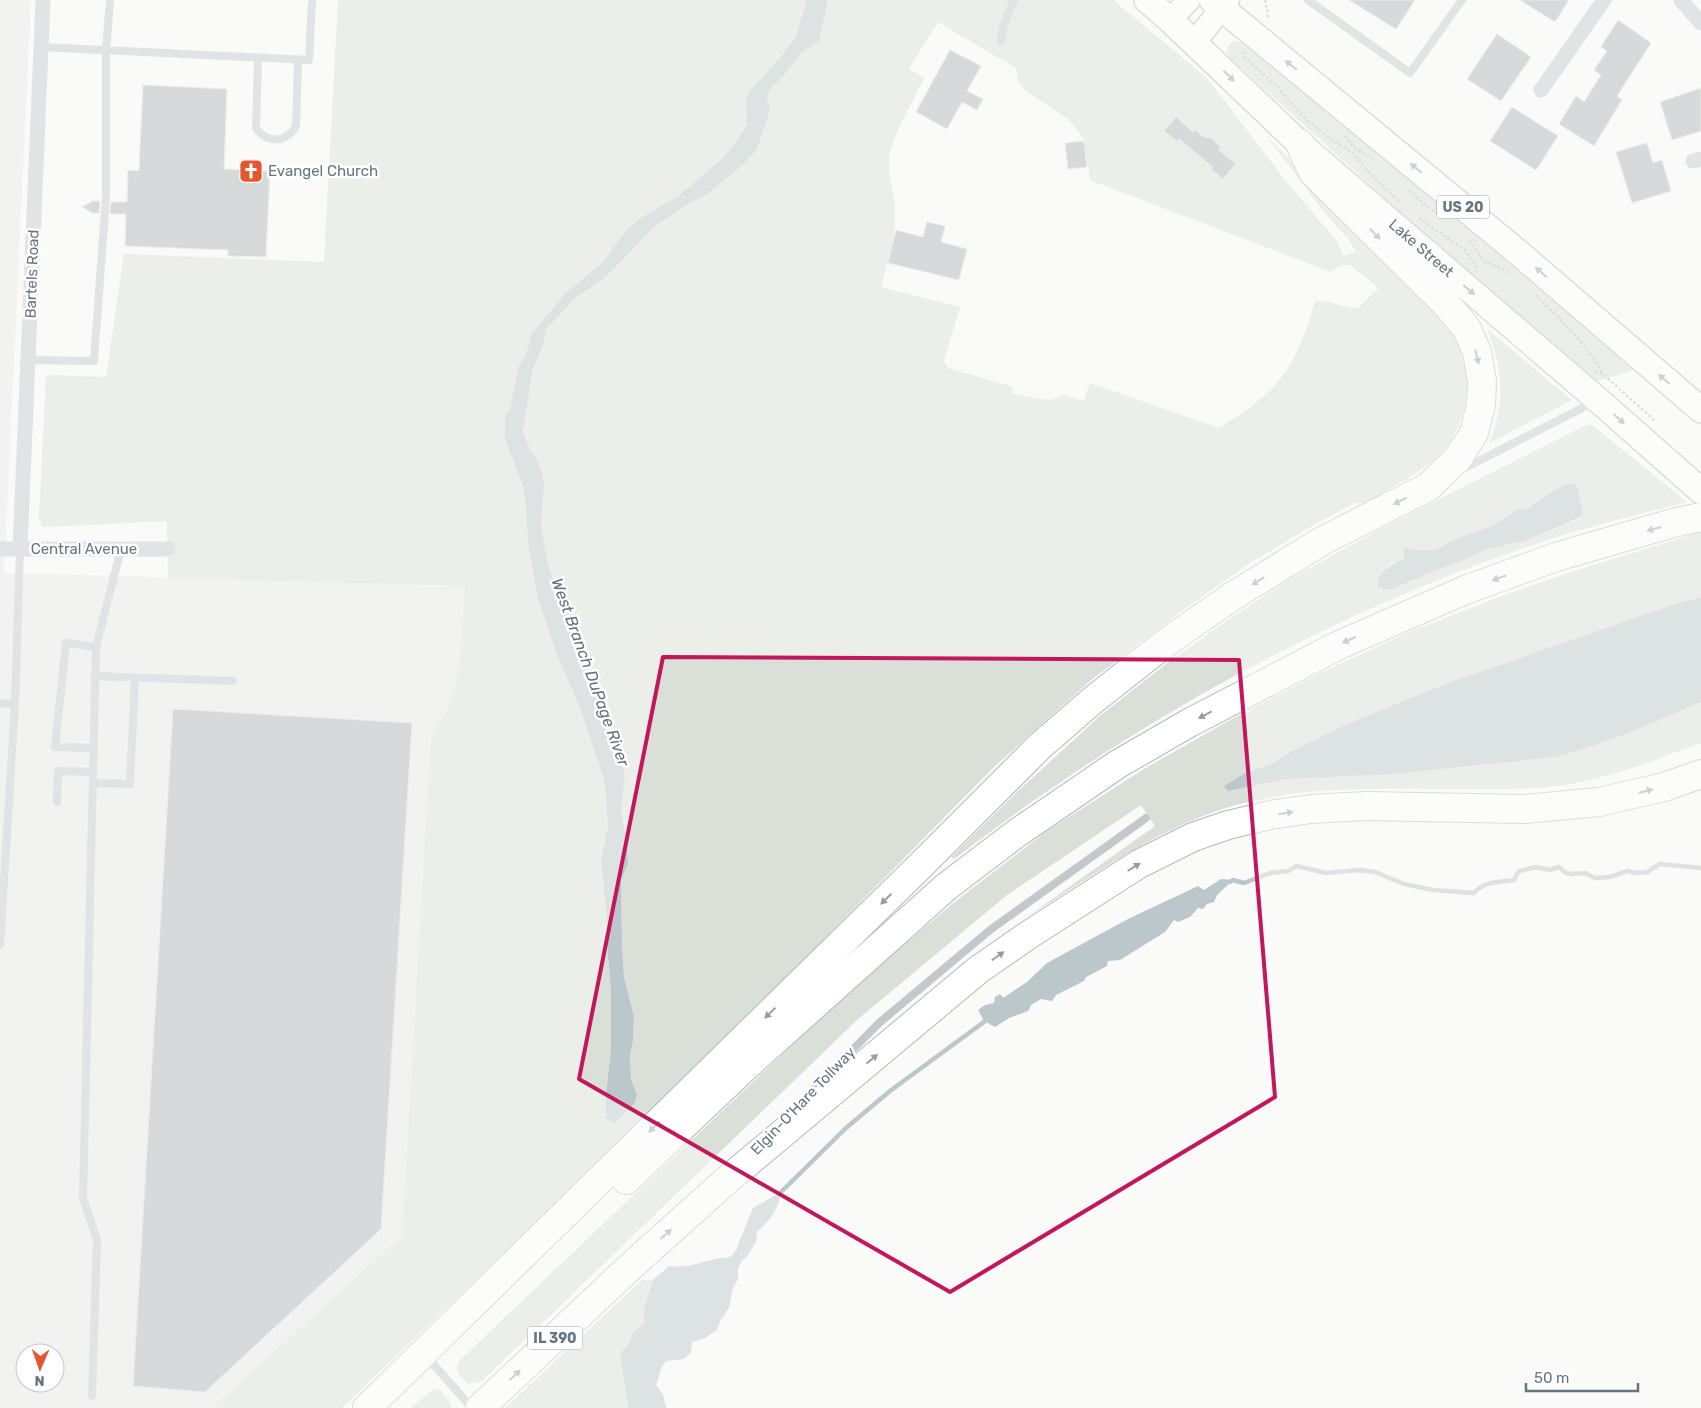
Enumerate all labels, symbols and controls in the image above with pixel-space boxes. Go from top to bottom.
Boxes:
one-way arrow [1284,60,1297,71]
one-way arrow [1223,70,1235,82]
church icon: Evangel Church [238,158,264,184]
place label: Evangel Church [268,162,378,180]
one-way arrow [1410,163,1423,174]
road number: US 20 [1437,196,1489,218]
street label: Lake Street [1385,215,1457,281]
one-way arrow [1369,227,1381,239]
street label: Bartels Road [21,229,43,319]
one-way arrow [1535,267,1548,278]
one-way arrow [1463,284,1476,295]
one-way arrow [1473,349,1481,364]
one-way arrow [1658,373,1671,384]
one-way arrow [1612,413,1624,425]
one-way arrow [1393,497,1407,505]
one-way arrow [1646,525,1661,533]
street label: Central Avenue [31,540,137,558]
one-way arrow [1491,574,1506,582]
water label: West Branch DuPage River [548,575,634,770]
one-way arrow [1252,576,1265,585]
one-way arrow [1342,637,1356,645]
one-way arrow [1197,711,1212,719]
one-way arrow [1639,787,1654,795]
one-way arrow [1278,808,1294,816]
one-way arrow [1127,863,1141,872]
one-way arrow [880,893,892,905]
one-way arrow [991,951,1005,961]
one-way arrow [764,1007,776,1019]
street label: Elgin-O'Hare Tollway [747,1043,859,1159]
one-way arrow [865,1053,878,1064]
one-way arrow [648,1121,660,1133]
one-way arrow [660,1229,673,1240]
road number: IL 390 [528,1326,582,1350]
north arrow [15,1343,65,1393]
scale bar [1526,1360,1638,1392]
one-way arrow [509,1369,521,1381]
text: 50 m [1534,1369,1569,1387]
text: N [34,1372,45,1389]

